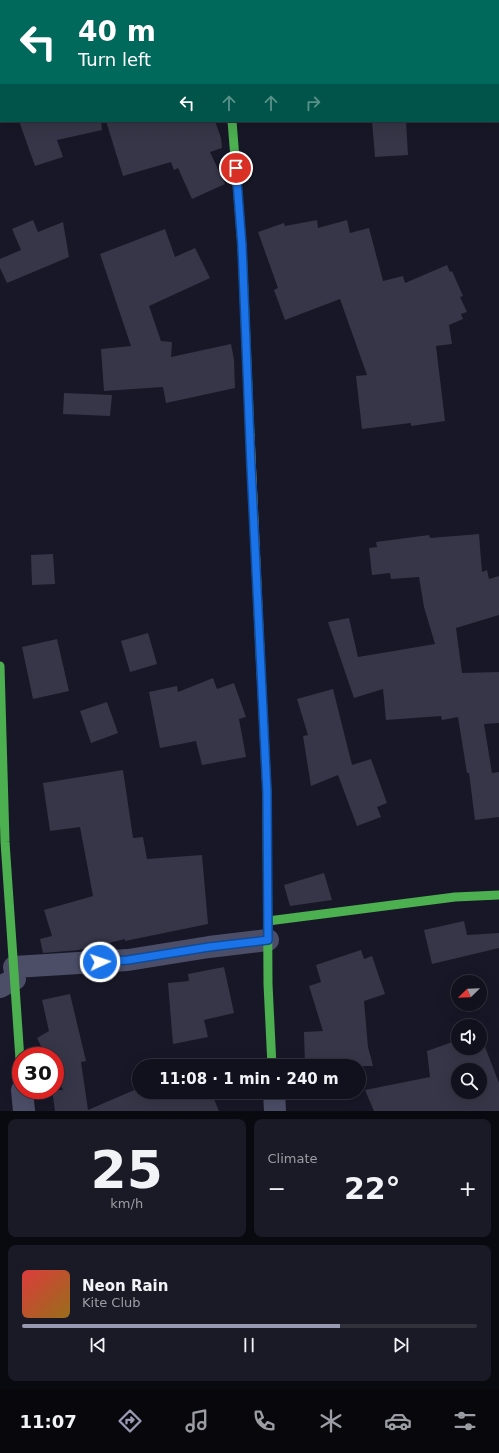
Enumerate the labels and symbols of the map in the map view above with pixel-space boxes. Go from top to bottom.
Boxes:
pin [219,151,253,185]
position arrow [79,941,121,983]
north arrow [451,975,487,1011]
speed limit sign: 30 [12,1047,64,1099]

